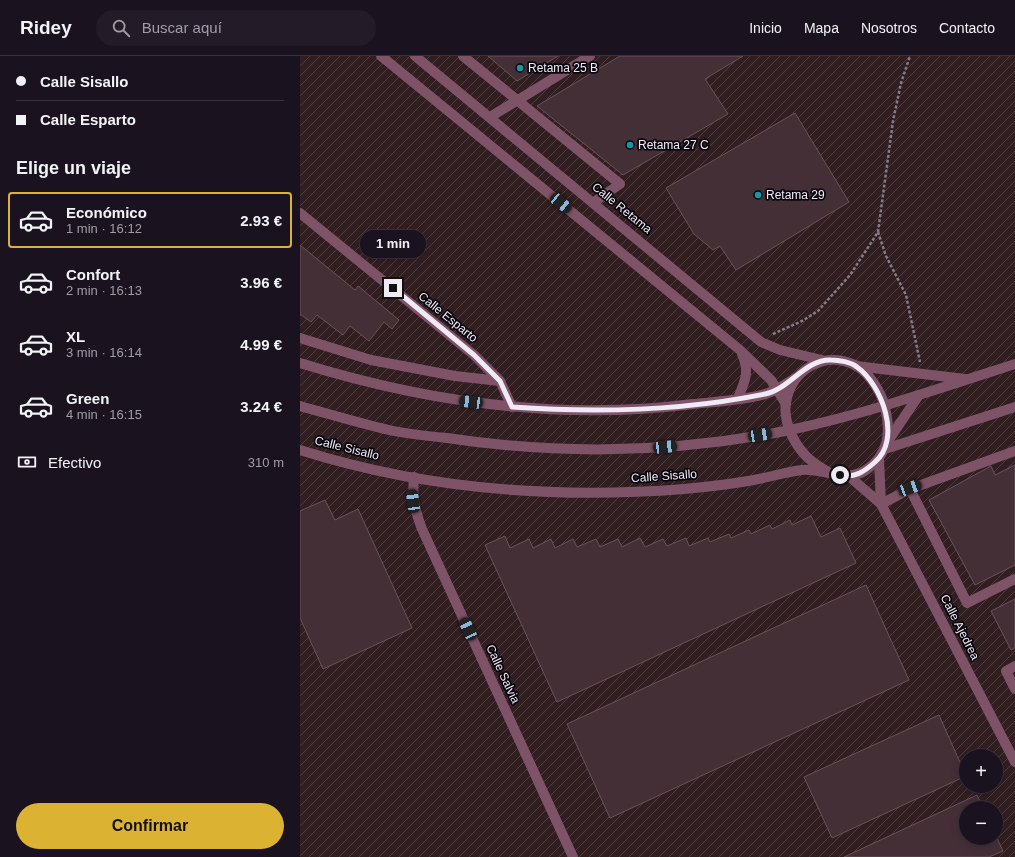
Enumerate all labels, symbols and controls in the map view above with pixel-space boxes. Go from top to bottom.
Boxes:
search box [96,10,376,46]
text: Ridey [20,17,72,38]
icon: search [110,17,132,39]
text: Buscar aquí [142,19,222,36]
text: Inicio [749,20,782,36]
text: Mapa [804,20,839,36]
text: Nosotros [861,20,917,36]
text: Contacto [939,20,995,36]
place label: Retama 25 B [528,61,598,75]
marker: Retama 25 B [515,63,525,73]
text: Calle Sisallo [40,73,128,90]
text: Calle Esparto [40,111,136,128]
place label: Retama 27 C [638,138,709,152]
marker: Retama 27 C [625,140,635,150]
text: Elige un viaje [16,158,131,178]
street label: Calle Retama [589,180,655,237]
place label: Retama 29 [766,188,825,202]
marker: Retama 29 [753,190,763,200]
car [548,191,574,215]
icon: car [18,202,54,238]
text: Económico [66,204,147,221]
text: 2.93 € [240,212,282,229]
text: 1 min · 16:12 [66,221,142,236]
callout: 1 min [360,230,426,258]
text: 1 min [376,236,410,251]
icon: car [18,264,54,300]
text: Confort [66,266,120,283]
text: 3.96 € [240,274,282,291]
route end [384,279,402,297]
text: 2 min · 16:13 [66,283,142,298]
street label: Calle Esparto [416,289,481,345]
icon: car [18,326,54,362]
text: XL [66,328,85,345]
text: 4.99 € [240,336,282,353]
text: 3 min · 16:14 [66,345,142,360]
icon: car [18,388,54,424]
text: Green [66,390,109,407]
car [458,395,484,409]
text: 3.24 € [240,398,282,415]
text: 4 min · 16:15 [66,407,142,422]
car [747,427,773,443]
street label: Calle Sisallo [313,433,381,463]
car [652,440,678,454]
icon: cash [16,451,38,473]
text: Efectivo [48,454,101,471]
text: 310 m [248,455,284,470]
route start [831,466,849,484]
street label: Calle Sisallo [631,467,698,485]
car [897,478,923,498]
car [405,488,421,514]
street label: Calle Ajedrea [938,592,983,662]
car [457,616,479,642]
street label: Calle Salvia [483,642,523,706]
map controls [959,749,1003,845]
button: + [959,749,1003,793]
button: − [959,801,1003,845]
button: Confirmar [16,803,284,849]

